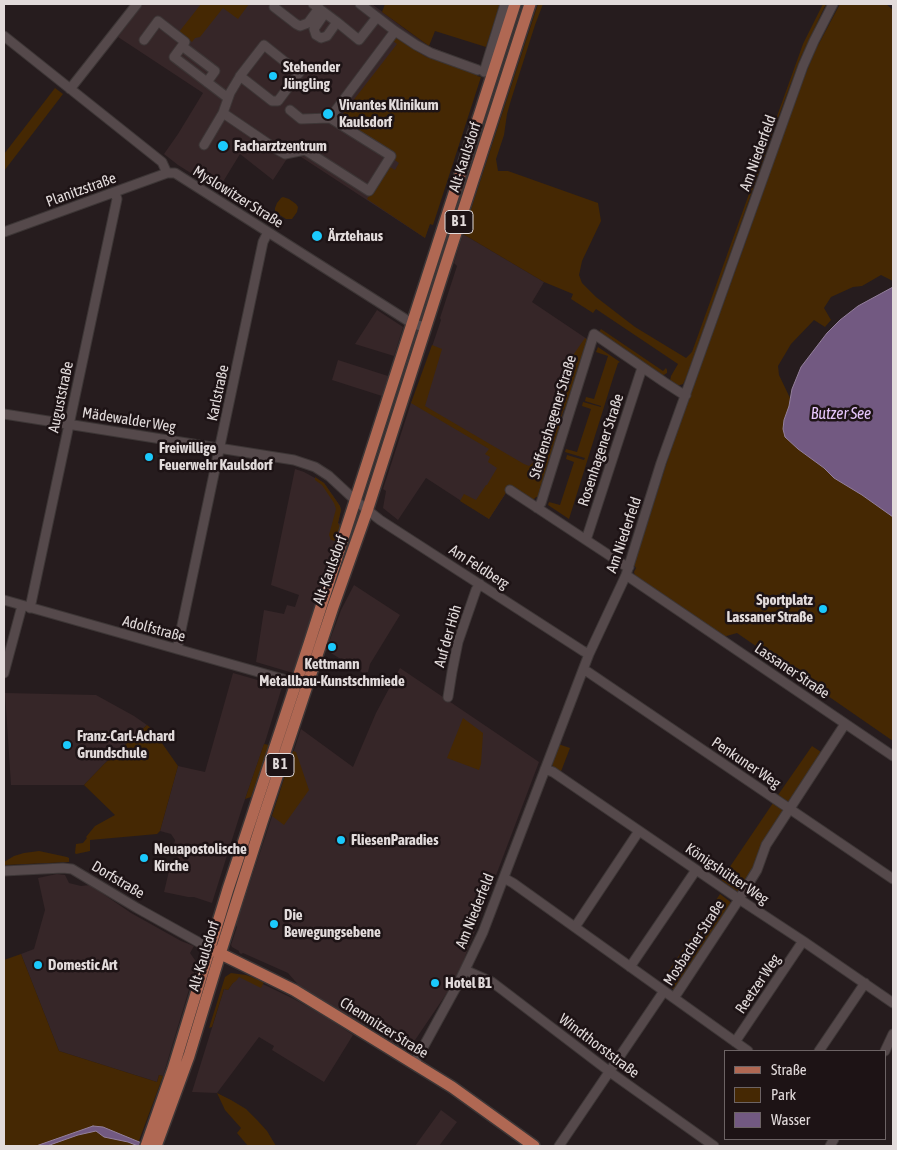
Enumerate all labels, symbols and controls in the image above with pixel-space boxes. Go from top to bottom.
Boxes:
place label: Stehender Jüngling [283,58,340,93]
marker: Stehender Jüngling [267,70,279,82]
place label: Vivantes Klinikum Kaulsdorf [339,96,439,131]
marker: Vivantes Klinikum Kaulsdorf [321,107,335,121]
street label: Am Niederfeld [736,113,780,193]
street label: Alt-Kaulsdorf [445,120,485,194]
place label: Facharztzentrum [234,137,327,155]
marker: Facharztzentrum [216,139,230,153]
street label: Myslowitzer Straße [190,162,286,232]
street label: Planitzstraße [43,169,119,211]
road number: B 1 [445,210,473,233]
place label: Ärztehaus [328,227,383,245]
marker: Ärztehaus [310,229,324,243]
street label: Steffenshagener Straße [526,353,580,481]
street label: Auguststraße [45,360,77,434]
street label: Karlstraße [203,363,233,423]
street label: Rosenhagener Straße [574,391,628,509]
street label: Mädewalder Weg [81,404,177,436]
water label: Butzer See [811,404,871,424]
place label: Freiwillige Feuerwehr Kaulsdorf [159,439,273,474]
marker: Freiwillige Feuerwehr Kaulsdorf [143,451,155,463]
street label: Am Niederfeld [603,495,645,575]
street label: Alt-Kaulsdorf [309,533,351,607]
street label: Am Feldberg [446,541,512,593]
place label: Sportplatz Lassaner Straße [727,591,813,626]
street label: Auf der Höh [430,603,466,669]
marker: Sportplatz Lassaner Straße [817,603,829,615]
street label: Adolfstraße [121,612,187,646]
street label: Lassaner Straße [751,639,833,703]
marker: Kettmann Metallbau-Kunstschmiede [326,641,338,653]
place label: Kettmann Metallbau-Kunstschmiede [259,655,405,690]
place label: Franz-Carl-Achard Grundschule [77,727,175,762]
street label: Penkuner Weg [708,733,784,793]
marker: Franz-Carl-Achard Grundschule [61,739,73,751]
road number: B 1 [266,754,294,776]
place label: FliesenParadies [351,831,438,849]
marker: FliesenParadies [335,834,347,846]
place label: Neuapostolische Kirche [154,840,247,875]
street label: Königshütter Weg [682,840,772,908]
marker: Neuapostolische Kirche [138,852,150,864]
street label: Dorfstraße [88,857,148,903]
street label: Am Niederfeld [452,871,498,951]
street label: Mosbacher Straße [660,897,728,989]
place label: Die Bewegungsebene [284,906,381,941]
marker: Die Bewegungsebene [268,918,280,930]
street label: Alt-Kaulsdorf [185,919,223,993]
street label: Reetzer Weg [732,951,784,1017]
place label: Domestic Art [48,956,118,974]
marker: Domestic Art [32,959,44,971]
place label: Hotel B1 [445,974,492,992]
marker: Hotel B1 [429,977,441,989]
street label: Chemnitzer Straße [336,994,432,1062]
street label: Windthorststraße [555,1010,643,1082]
legend [724,1050,887,1140]
text: Straße [771,1061,807,1078]
text: Park [771,1086,796,1103]
text: Wasser [771,1111,810,1128]

